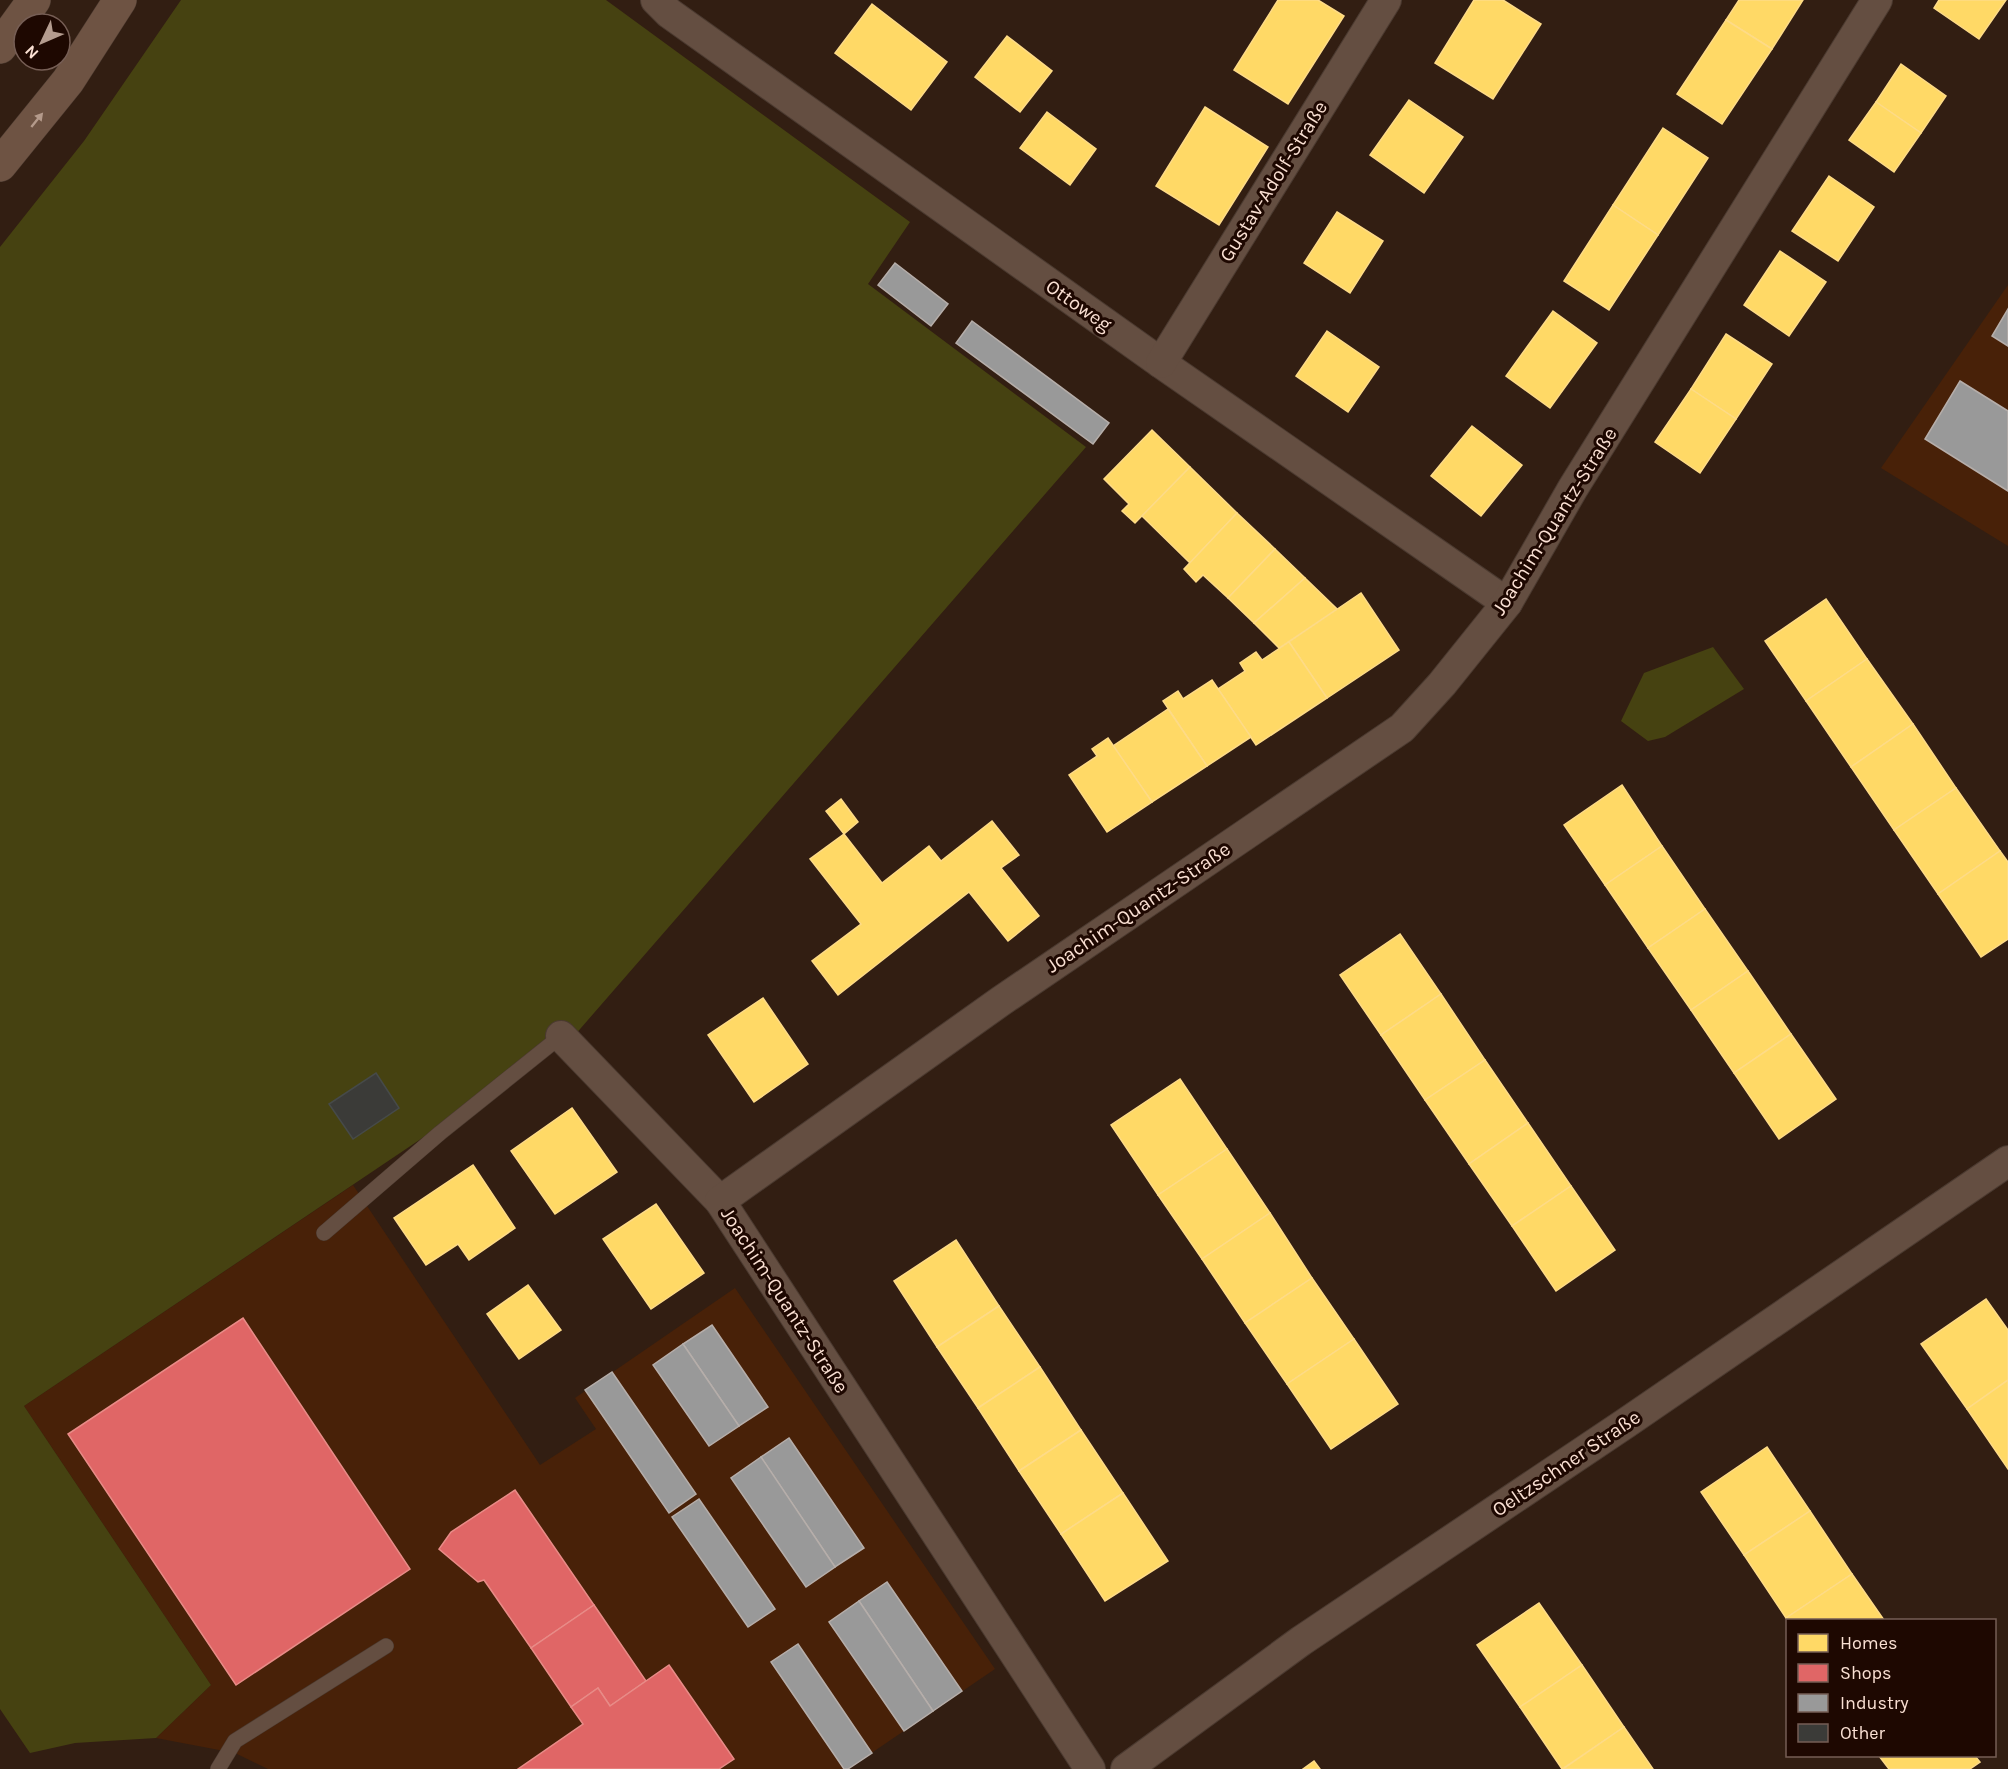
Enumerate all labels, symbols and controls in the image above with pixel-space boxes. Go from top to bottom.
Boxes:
north arrow [12,12,72,72]
text: N [21,41,42,63]
street label: Gustav-Adolf-Straße [1215,97,1332,266]
one-way arrow [30,112,43,128]
street label: Ottoweg [1041,274,1116,336]
street label: Joachim-Quantz-Straße [1487,423,1622,619]
street label: Joachim-Quantz-Straße [1042,837,1235,978]
street label: Joachim-Quantz-Straße [716,1203,853,1397]
street label: Oeltzschner Straße [1488,1405,1645,1521]
legend [1786,1619,1996,1757]
text: Homes [1840,1632,1897,1654]
text: Shops [1840,1662,1892,1684]
text: Industry [1840,1692,1909,1714]
text: Other [1840,1722,1885,1744]

